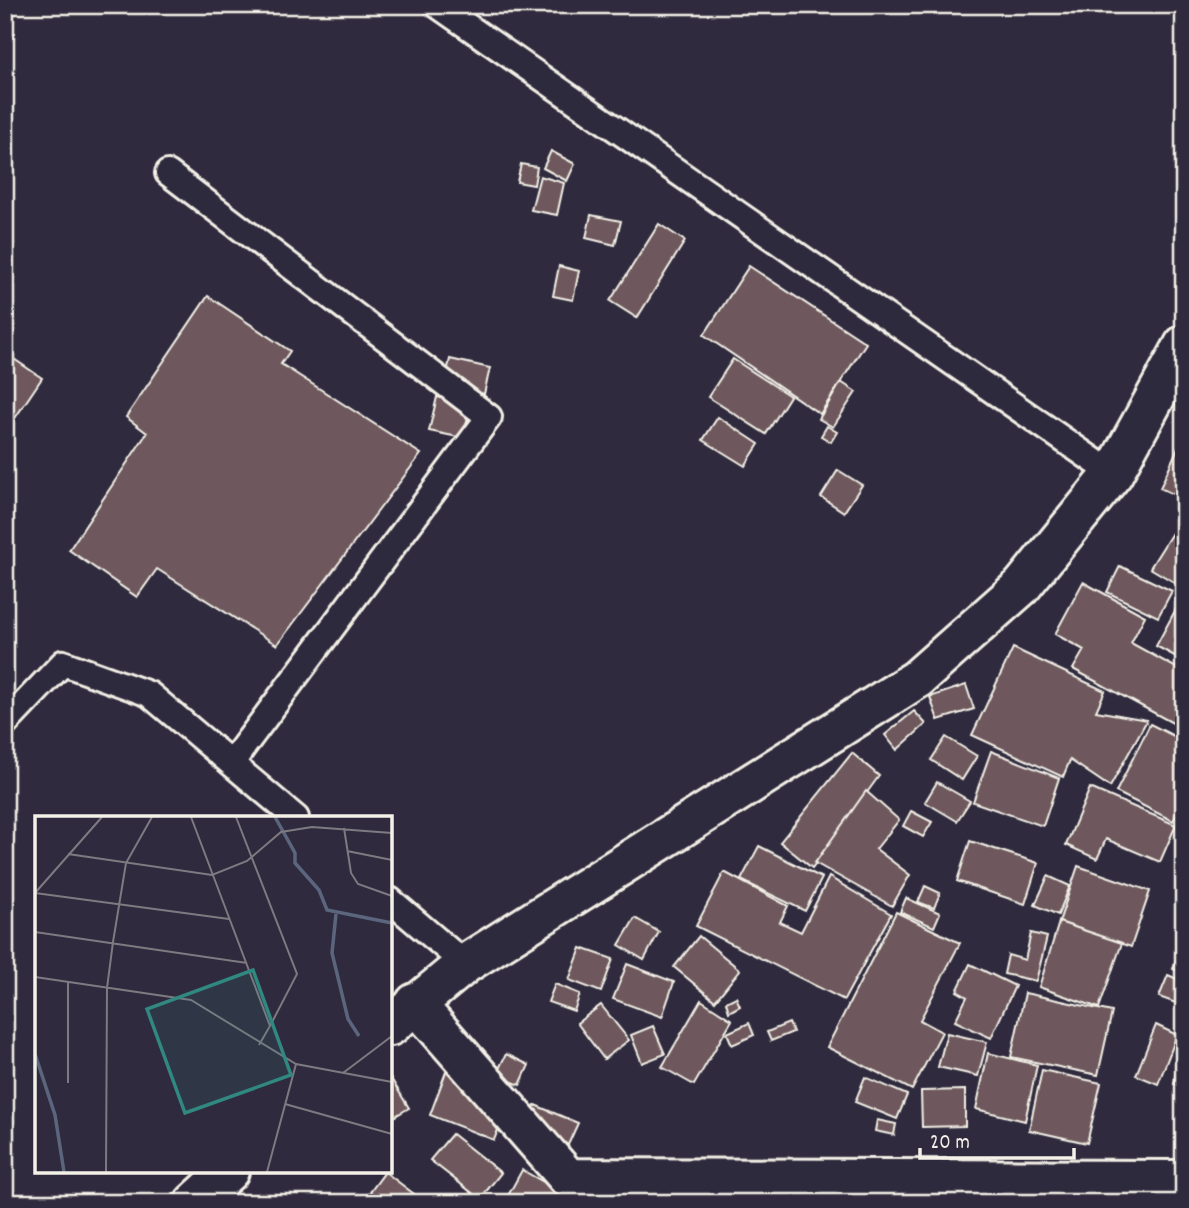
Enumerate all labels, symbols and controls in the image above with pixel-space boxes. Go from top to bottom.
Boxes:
inset map [35,816,392,1173]
scale bar [920,1117,1074,1161]
text: 20 m [930,1129,970,1159]

